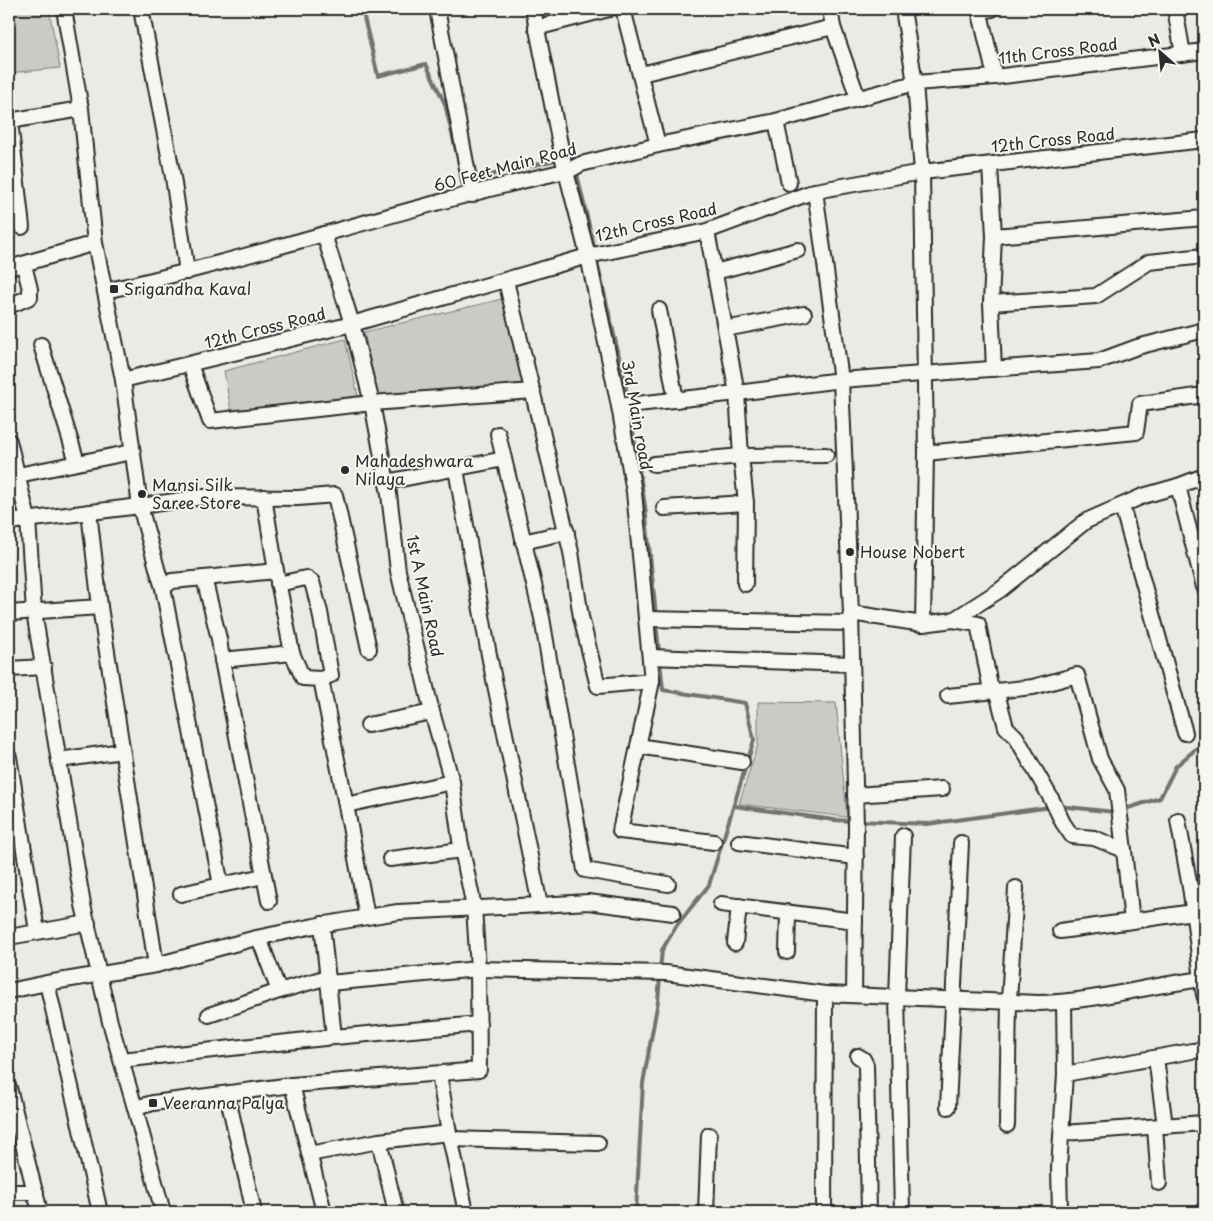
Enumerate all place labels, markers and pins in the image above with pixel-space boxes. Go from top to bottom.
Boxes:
place label: Srigandha Kaval [124,276,251,300]
marker: Srigandha Kaval [108,283,120,295]
place label: Mahadeshwara Nilaya [355,448,473,490]
marker: Mahadeshwara Nilaya [339,464,351,476]
place label: Mansi Silk Saree Store [152,472,241,514]
marker: Mansi Silk Saree Store [136,488,148,500]
place label: House Nobert [860,539,965,563]
marker: House Nobert [844,546,856,558]
place label: Veeranna Palya [163,1090,284,1114]
marker: Veeranna Palya [147,1097,159,1109]

